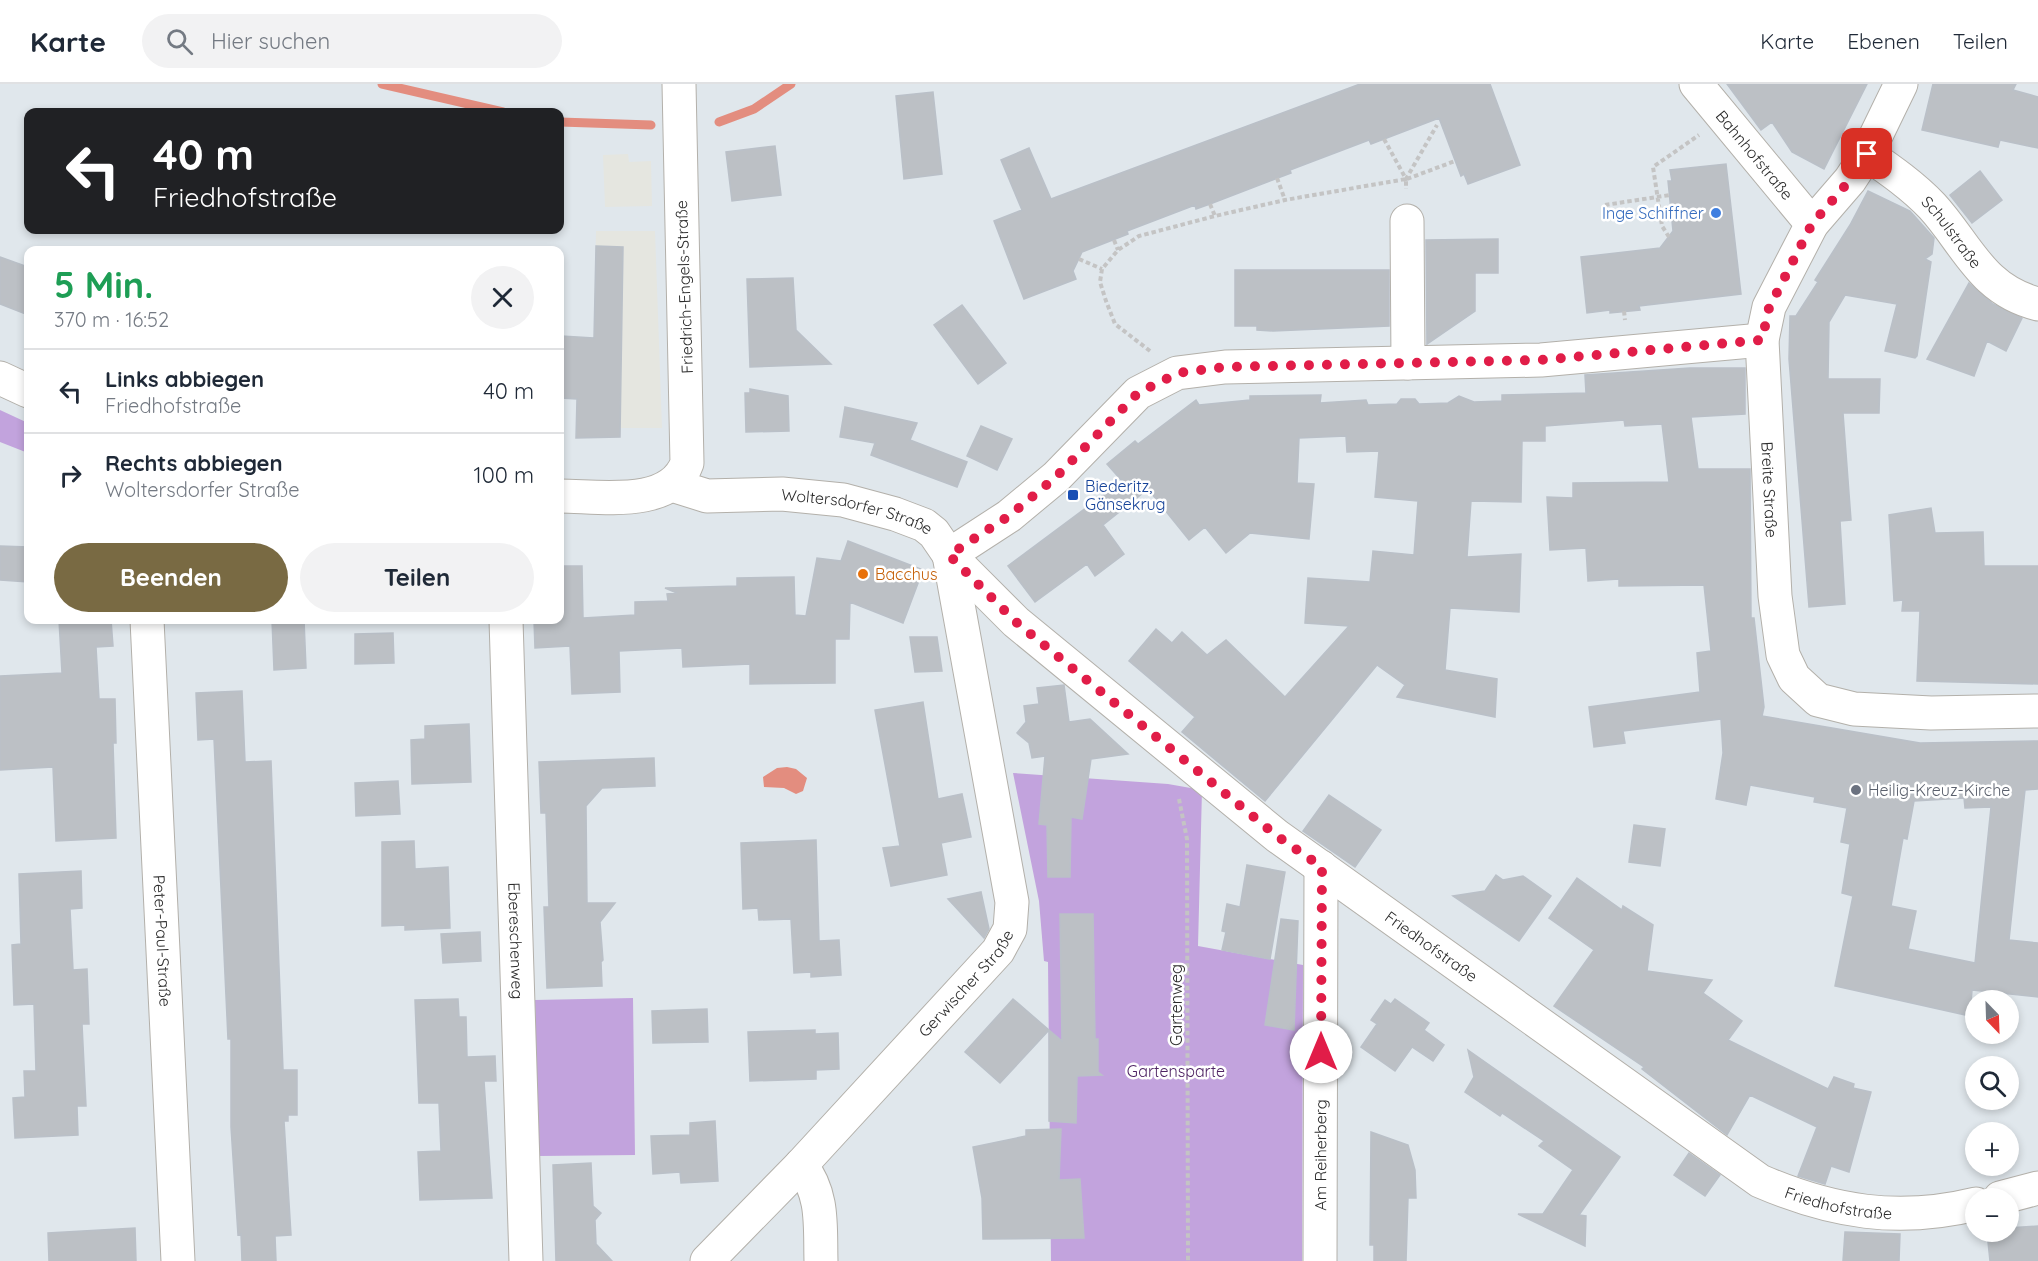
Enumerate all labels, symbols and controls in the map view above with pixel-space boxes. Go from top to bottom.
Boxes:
search box [142,14,562,68]
text: Karte [30,24,106,59]
icon: search [163,25,196,58]
text: Hier suchen [211,27,330,55]
text: Karte [1760,28,1814,54]
text: Ebenen [1847,28,1920,54]
text: Teilen [1953,28,2008,54]
street label: Bahnhofstraße [1712,106,1798,204]
text: 40 m [153,128,254,181]
pin [1841,128,1892,179]
icon: left [54,132,132,210]
icon: arrive [1850,137,1883,170]
text: Friedhofstraße [153,180,337,214]
street label: Schulstraße [1917,191,1986,272]
street label: Friedrich-Engels-Straße [671,200,697,374]
place label: Inge Schiffner [1602,203,1704,223]
marker: Inge Schiffner [1709,206,1723,220]
text: 5 Min. [54,262,153,307]
button: close [471,266,534,329]
text: 370 m · 16:52 [54,307,169,332]
text: Links abbiegen [105,365,264,393]
icon: left [54,375,87,408]
text: 40 m [483,377,534,405]
text: Friedhofstraße [105,393,241,418]
street label: Breite Straße [1757,441,1782,538]
text: Rechts abbiegen [105,449,283,477]
icon: right [54,459,87,492]
text: 100 m [474,461,534,489]
place label: Biederitz, Gänsekrug [1085,476,1165,514]
text: Woltersdorfer Straße [105,477,300,502]
street label: Woltersdorfer Straße [780,484,937,538]
marker: Biederitz, Gänsekrug [1066,488,1080,502]
button: Beenden [54,543,288,612]
button: Teilen [300,543,534,612]
place label: Bacchus [875,564,937,584]
marker: Bacchus [856,567,870,581]
place label: Heilig-Kreuz-Kirche [1868,780,2010,800]
marker: Heilig-Kreuz-Kirche [1849,783,1863,797]
street label: Peter-Paul-Straße [149,874,176,1007]
street label: Ebereschenweg [504,882,528,1000]
street label: Friedhofstraße [1381,906,1482,986]
street label: Gerwischer Straße [914,926,1018,1041]
street label: Gartenweg [1166,964,1186,1046]
north arrow [1965,990,2019,1044]
map controls [1965,990,2019,1242]
position arrow [1289,1020,1353,1084]
button: search [1965,1056,2019,1110]
park label: Gartensparte [1127,1061,1225,1081]
street label: Am Reiherberg [1310,1099,1330,1211]
button: + [1965,1122,2019,1176]
street label: Friedhofstraße [1782,1182,1893,1223]
button: − [1965,1188,2019,1242]

